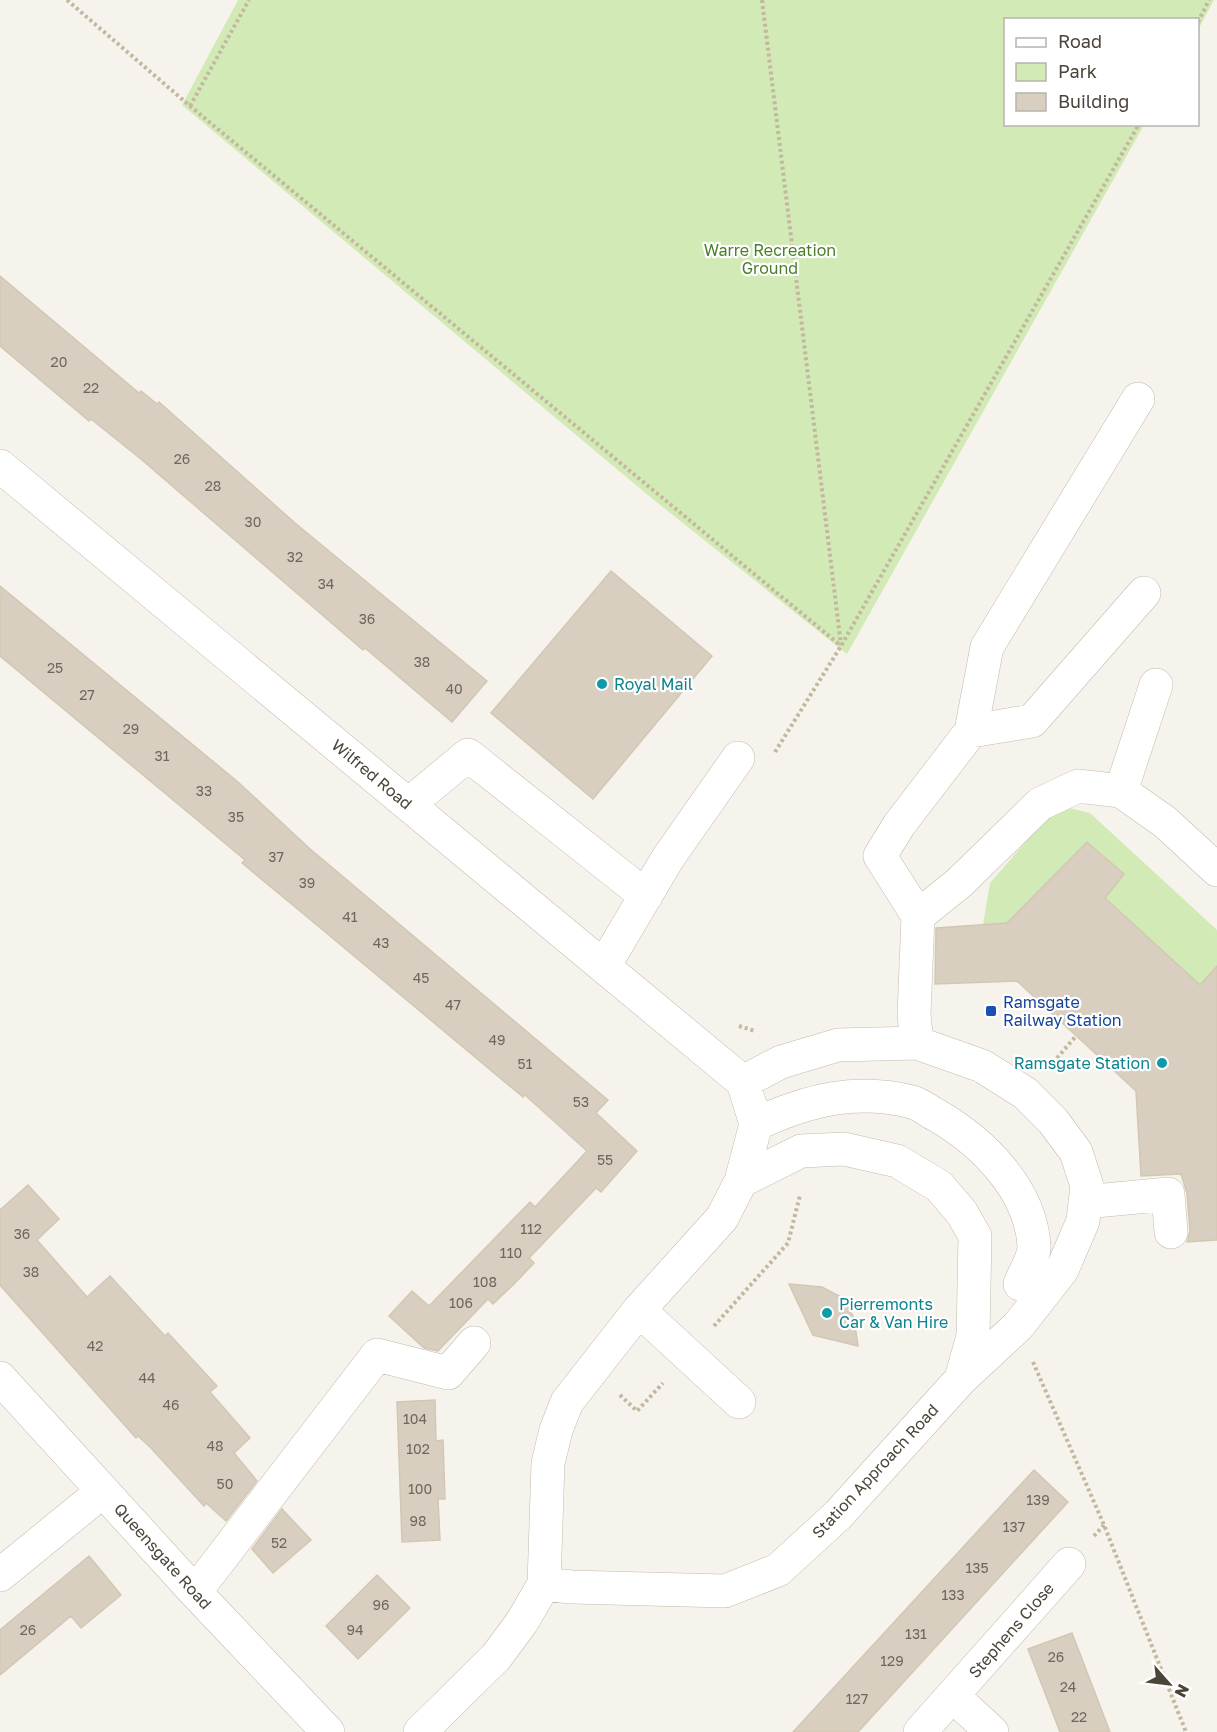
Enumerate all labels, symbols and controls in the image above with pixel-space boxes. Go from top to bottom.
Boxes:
legend [1004,18,1199,126]
text: Road [1058,30,1102,52]
text: Park [1058,60,1097,82]
text: Building [1058,90,1129,112]
park label: Warre Recreation Ground [704,240,836,278]
house number: 20 [51,353,67,370]
house number: 22 [83,379,99,396]
house number: 26 [174,450,190,467]
house number: 28 [205,477,221,494]
house number: 30 [245,513,261,530]
house number: 32 [287,548,303,565]
house number: 34 [318,575,334,592]
house number: 36 [359,610,375,627]
house number: 38 [414,653,430,670]
house number: 25 [47,659,63,676]
place label: Royal Mail [614,674,693,694]
marker: Royal Mail [595,677,609,691]
house number: 40 [445,680,463,697]
house number: 27 [79,686,95,703]
house number: 29 [123,720,139,737]
street label: Wilfred Road [328,735,416,813]
house number: 31 [155,747,170,764]
house number: 33 [196,782,212,799]
house number: 35 [228,808,244,825]
house number: 37 [268,848,284,865]
house number: 39 [299,874,315,891]
house number: 41 [342,908,358,925]
house number: 43 [373,934,389,951]
house number: 45 [413,969,429,986]
place label: Ramsgate Railway Station [1003,992,1122,1030]
house number: 47 [445,996,461,1013]
marker: Ramsgate Railway Station [984,1004,998,1018]
house number: 49 [488,1031,506,1048]
place label: Ramsgate Station [1014,1053,1150,1073]
house number: 51 [518,1055,533,1072]
marker: Ramsgate Station [1155,1056,1169,1070]
house number: 53 [573,1093,589,1110]
house number: 55 [597,1151,613,1168]
house number: 112 [520,1220,542,1237]
house number: 36 [14,1225,30,1242]
house number: 110 [500,1244,522,1261]
house number: 38 [23,1263,39,1280]
house number: 108 [473,1273,497,1290]
house number: 106 [449,1294,473,1311]
place label: Pierremonts Car & Van Hire [839,1294,948,1332]
marker: Pierremonts Car & Van Hire [820,1306,834,1320]
house number: 42 [87,1337,103,1354]
house number: 44 [138,1369,156,1386]
house number: 46 [162,1396,180,1413]
street label: Station Approach Road [808,1400,942,1542]
house number: 104 [403,1410,427,1427]
house number: 48 [206,1437,224,1454]
house number: 102 [406,1440,430,1457]
house number: 50 [217,1475,233,1492]
house number: 100 [408,1480,432,1497]
house number: 139 [1026,1491,1050,1508]
street label: Queensgate Road [110,1499,216,1613]
house number: 98 [409,1512,427,1529]
house number: 137 [1003,1518,1025,1535]
house number: 52 [271,1534,287,1551]
house number: 135 [965,1559,989,1576]
street label: Stephens Close [964,1578,1058,1682]
house number: 133 [941,1586,965,1603]
house number: 96 [373,1596,389,1613]
house number: 26 [20,1621,36,1638]
house number: 94 [346,1621,364,1638]
house number: 131 [905,1625,927,1642]
house number: 26 [1048,1648,1064,1665]
house number: 129 [880,1652,904,1669]
north arrow [1139,1654,1199,1714]
house number: 24 [1060,1678,1076,1695]
text: N [1171,1681,1194,1701]
house number: 127 [846,1690,868,1707]
house number: 22 [1071,1708,1087,1725]

